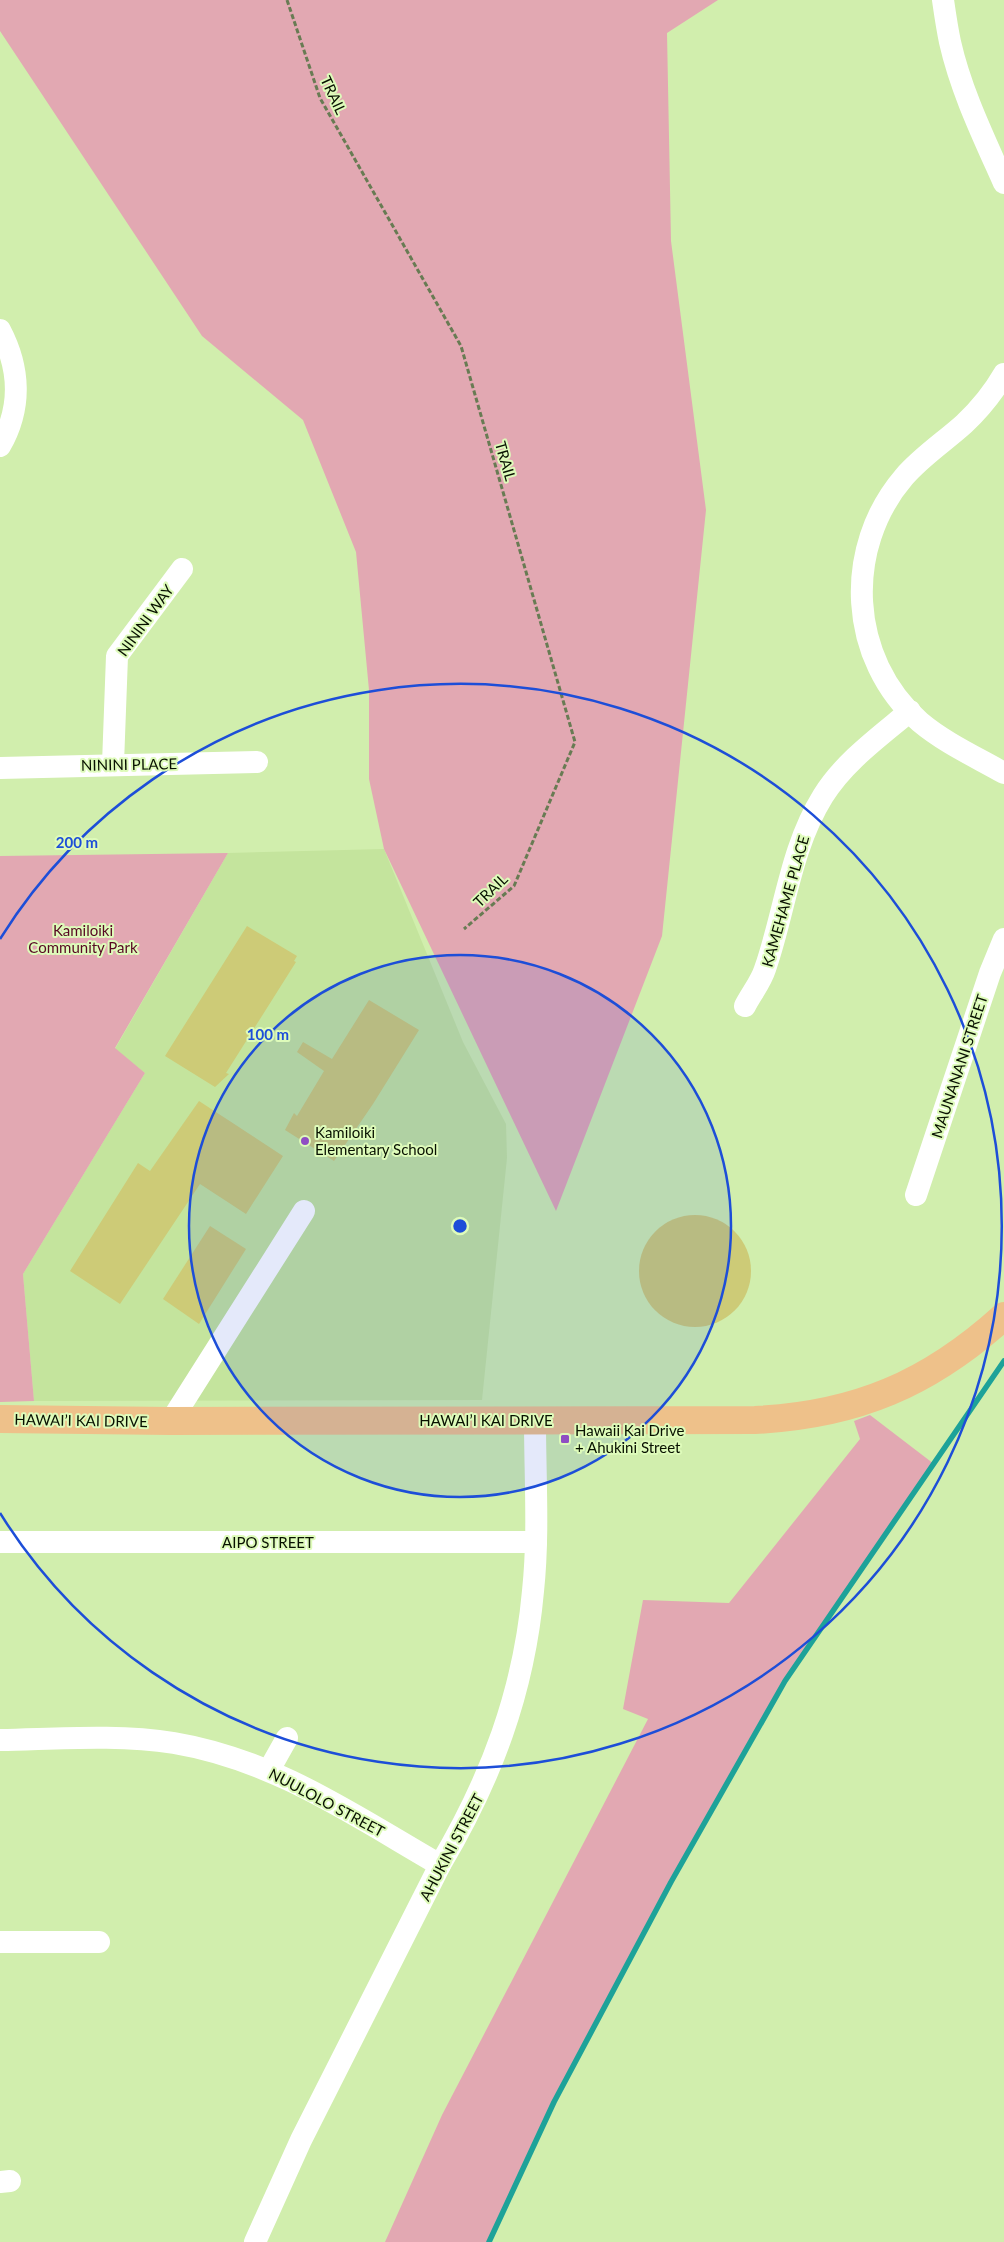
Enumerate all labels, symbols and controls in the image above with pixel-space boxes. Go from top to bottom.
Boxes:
street label: TRAIL [317,73,351,117]
street label: TRAIL [492,439,520,483]
street label: NININI WAY [113,580,177,659]
street label: NININI PLACE [81,754,177,774]
text: 200 m [56,833,98,851]
street label: KAMEHAME PLACE [758,833,812,969]
street label: TRAIL [469,869,511,910]
park label: Kamiloiki Community Park [28,921,138,956]
street label: MAUNANANI STREET [927,992,991,1140]
text: 100 m [247,1025,289,1043]
place label: Kamiloiki Elementary School [315,1123,437,1158]
marker: Kamiloiki Elementary School [299,1135,311,1147]
centre of rings [451,1217,469,1235]
street label: HAWAI’I KAI DRIVE [14,1410,148,1430]
street label: HAWAI’I KAI DRIVE [419,1411,553,1429]
place label: Hawaii Kai Drive + Ahukini Street [575,1421,684,1456]
marker: Hawaii Kai Drive + Ahukini Street [559,1433,571,1445]
street label: AIPO STREET [222,1533,314,1551]
street label: NUULOLO STREET [266,1764,388,1840]
street label: AHUKINI STREET [415,1790,487,1904]

